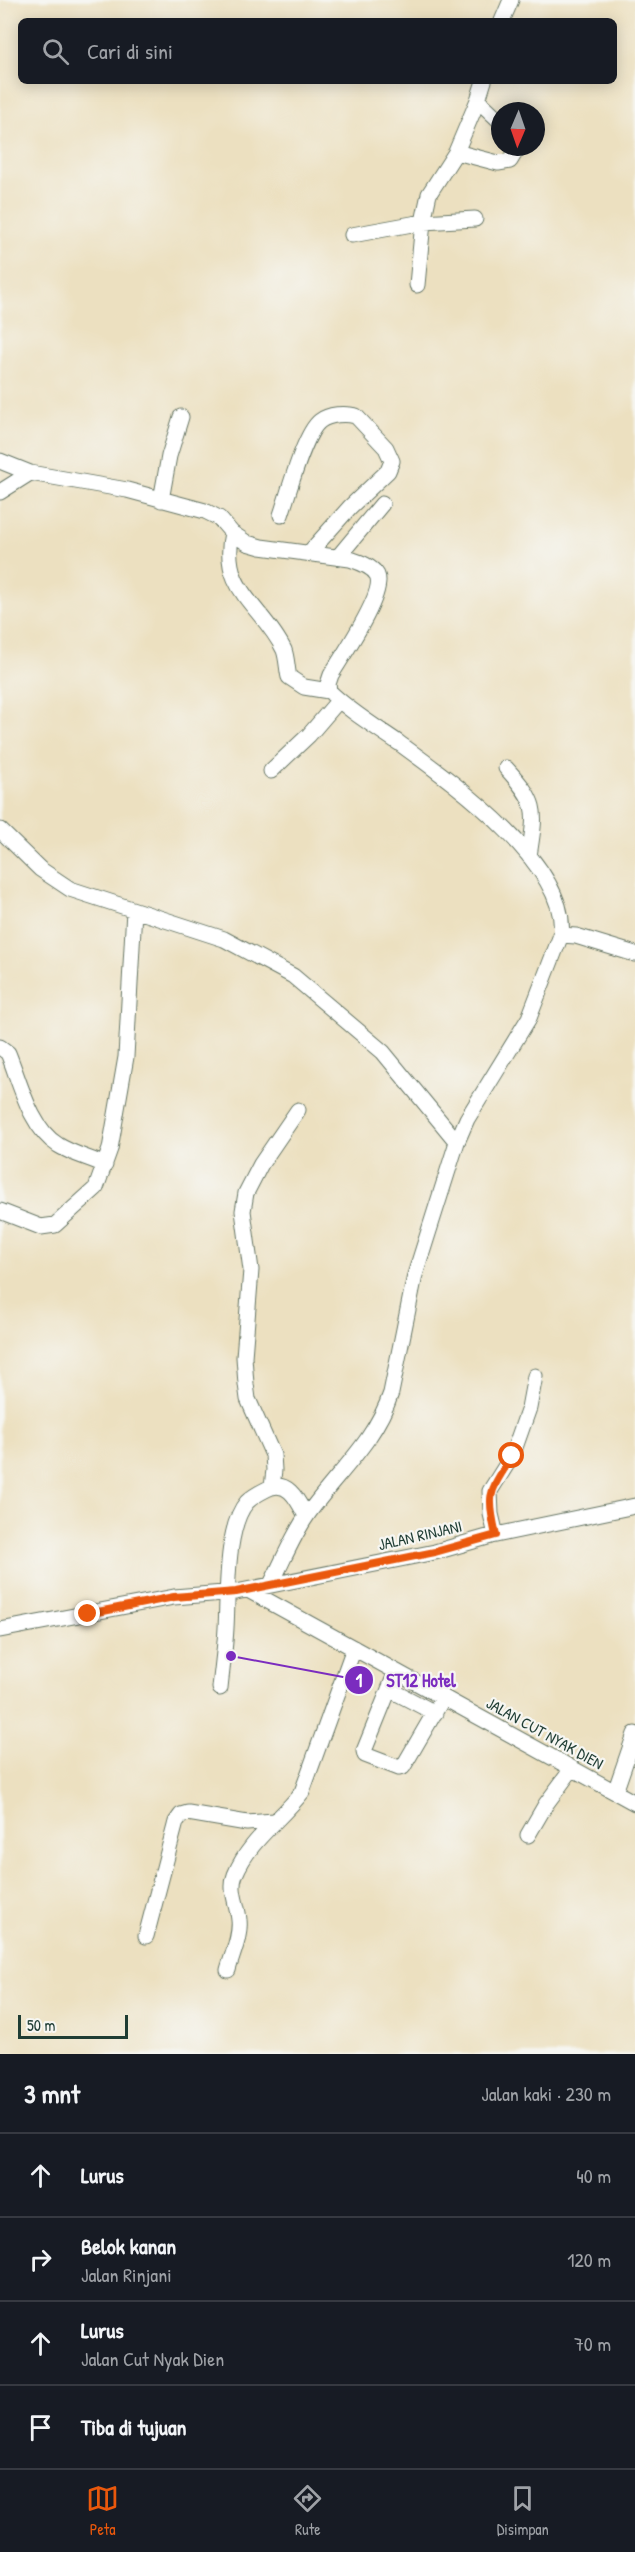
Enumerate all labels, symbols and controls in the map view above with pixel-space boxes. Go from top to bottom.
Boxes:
search box [18,18,617,84]
icon: search [39,35,72,68]
text: Cari di sini [87,36,173,66]
north arrow [491,102,545,156]
route start [498,1442,524,1468]
street label: JALAN RINJANI [376,1515,464,1555]
route end [74,1600,100,1626]
callout: ST12 Hotel [344,1662,468,1698]
text: 1 [356,1668,363,1693]
text: ST12 Hotel [386,1668,457,1693]
street label: JALAN CUT NYAK DIEN [482,1692,608,1774]
scale bar [18,2012,128,2040]
text: 50 m [27,2014,56,2036]
text: 3 mnt [24,2076,80,2111]
text: Jalan kaki · 230 m [481,2080,611,2107]
icon: ahead [24,2159,57,2192]
text: Lurus [81,2160,124,2190]
text: 40 m [576,2162,611,2189]
text: Belok kanan [81,2231,176,2261]
icon: right [24,2243,57,2276]
text: 120 m [567,2246,611,2273]
text: Jalan Rinjani [81,2261,172,2288]
text: Lurus [81,2315,124,2345]
icon: ahead [24,2327,57,2360]
text: 70 m [574,2330,611,2357]
text: Jalan Cut Nyak Dien [81,2345,224,2372]
icon: arrive [24,2411,57,2444]
text: Tiba di tujuan [81,2412,186,2442]
tab: Peta [86,2482,119,2540]
tab: Rute [291,2482,324,2540]
tab: Disimpan [497,2482,549,2540]

